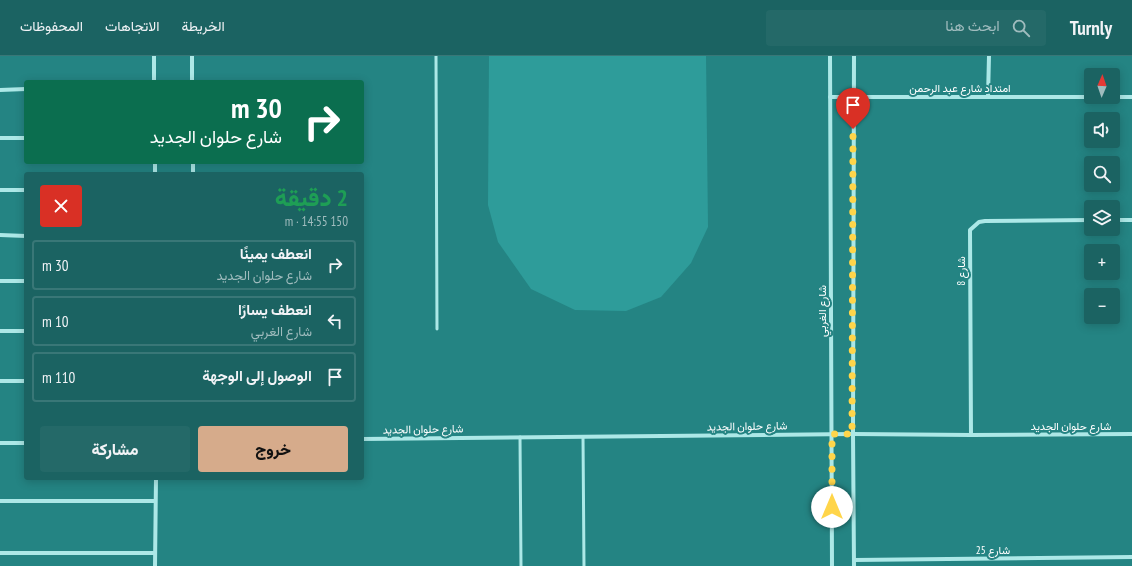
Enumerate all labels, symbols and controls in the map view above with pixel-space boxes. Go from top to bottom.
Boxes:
search box [766,10,1046,46]
text: ابحث هنا [945,16,1000,35]
text: Turnly [1070,16,1112,40]
text: المحفوظات [20,17,83,35]
text: الاتجاهات [105,17,159,35]
text: الخريطة [181,17,225,35]
icon: search [1010,17,1032,39]
north arrow [1084,68,1120,104]
map controls [1084,68,1120,324]
street label: امتداد شارع عبد الرحمن [909,81,1011,96]
pin [836,88,870,129]
text: 30 m [231,89,282,126]
icon: arrive [842,94,864,116]
icon: right [296,96,348,148]
button: sound [1084,112,1120,148]
text: شارع حلوان الجديد [150,125,282,148]
button: search [1084,156,1120,192]
text: 2 دقيقة [275,182,348,213]
button: close [40,185,82,227]
button: layers [1084,200,1120,236]
text: 150 m · 14:55 [285,213,348,230]
text: انعطف يمينًا [240,244,312,263]
button: + [1084,244,1120,280]
icon: right [324,254,346,276]
text: 30 m [42,256,68,275]
street label: شارع 8 [954,256,969,286]
text: شارع حلوان الجديد [216,267,312,284]
street label: شارع الغربي [815,285,832,337]
button: − [1084,288,1120,324]
text: انعطف يسارًا [238,300,312,319]
icon: left [324,310,346,332]
text: 10 m [42,312,68,331]
text: شارع الغربي [251,323,312,340]
text: الوصول إلى الوجهة [202,366,312,385]
icon: arrive [324,366,346,388]
text: 110 m [42,368,75,387]
street label: شارع حلوان الجديد [706,418,788,435]
street label: شارع حلوان الجديد [1031,419,1112,434]
street label: شارع حلوان الجديد [382,421,464,438]
button: مشاركة [40,426,190,472]
button: خروج [198,426,348,472]
position arrow [811,486,853,528]
street label: شارع 25 [976,543,1010,558]

